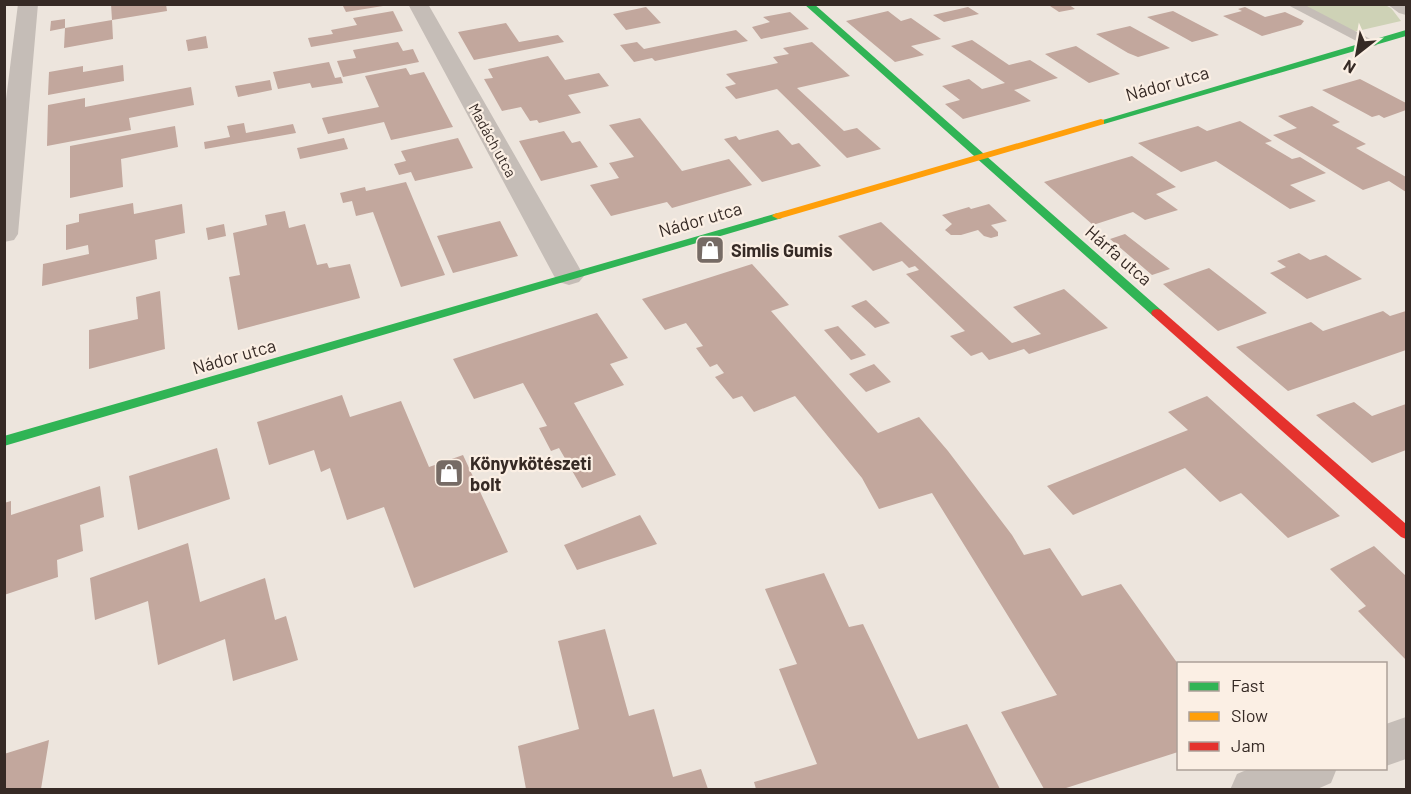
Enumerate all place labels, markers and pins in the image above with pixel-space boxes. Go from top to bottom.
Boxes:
shop icon: Simlis Gumis [694,234,726,266]
place label: Simlis Gumis [731,239,832,261]
place label: Könyvkötészeti bolt [470,452,592,495]
shop icon: Könyvkötészeti bolt [433,457,465,489]

